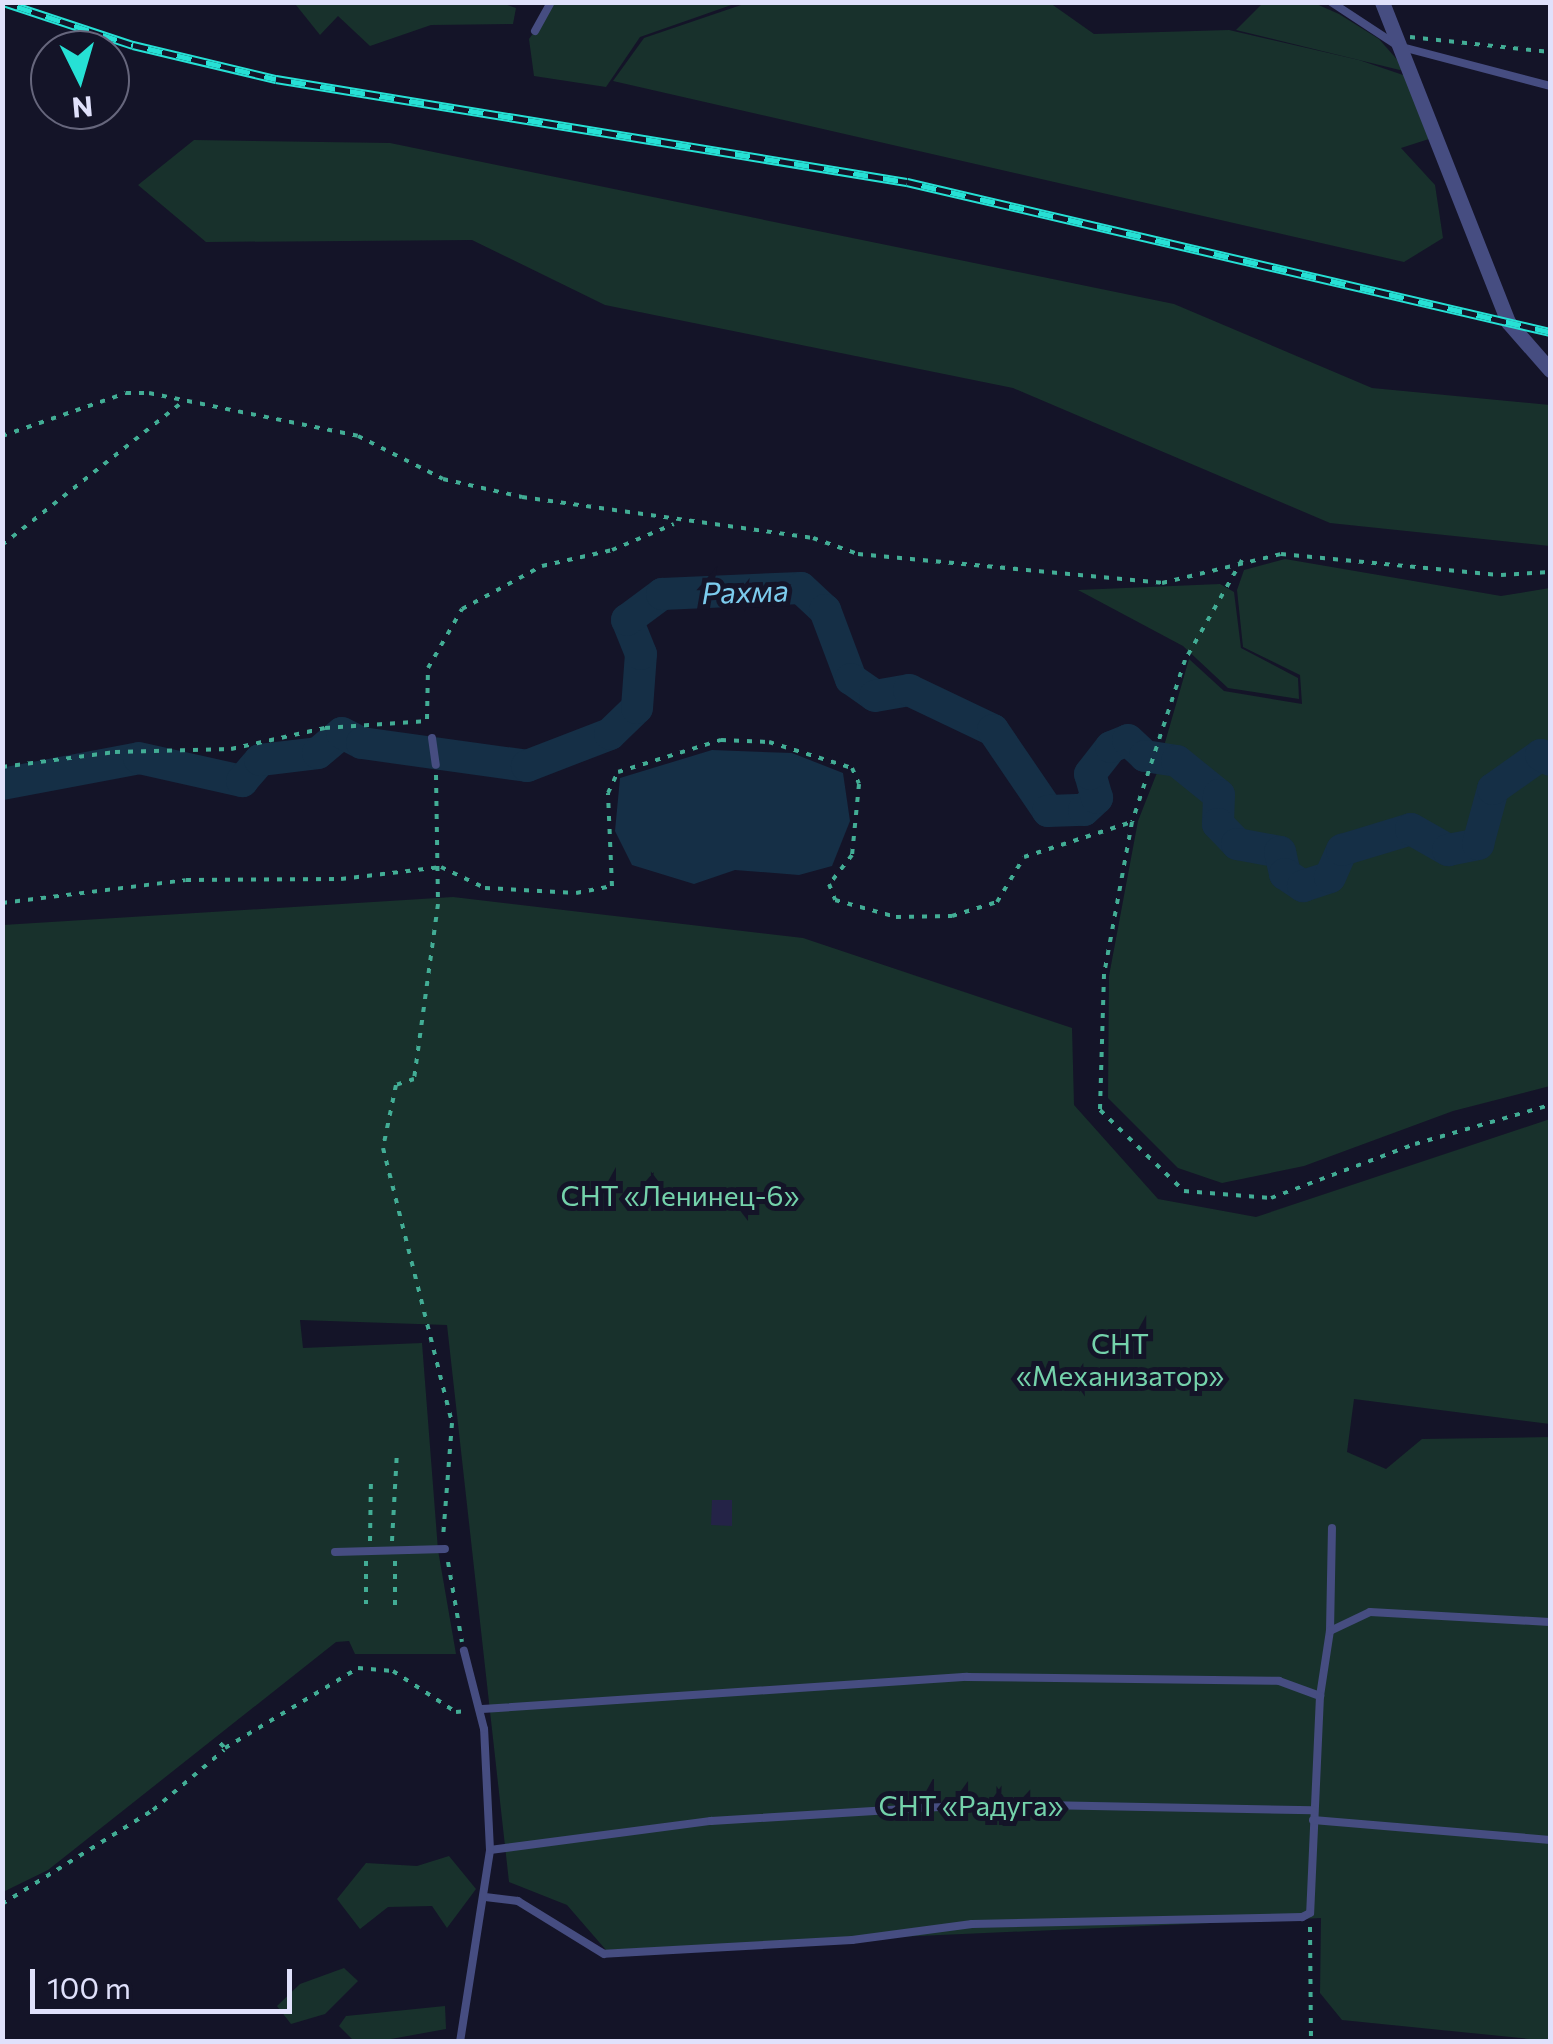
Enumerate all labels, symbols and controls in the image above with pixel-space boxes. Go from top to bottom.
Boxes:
north arrow [30,30,130,130]
text: N [70,90,94,126]
water label: Рахма [701,571,789,611]
park label: СНТ «Ленинец-6» [561,1178,799,1212]
park label: СНТ «Механизатор» [1016,1326,1224,1392]
park label: СНТ «Радуга» [879,1788,1063,1822]
scale bar [35,1949,298,2011]
text: 100 m [47,1968,131,2005]

